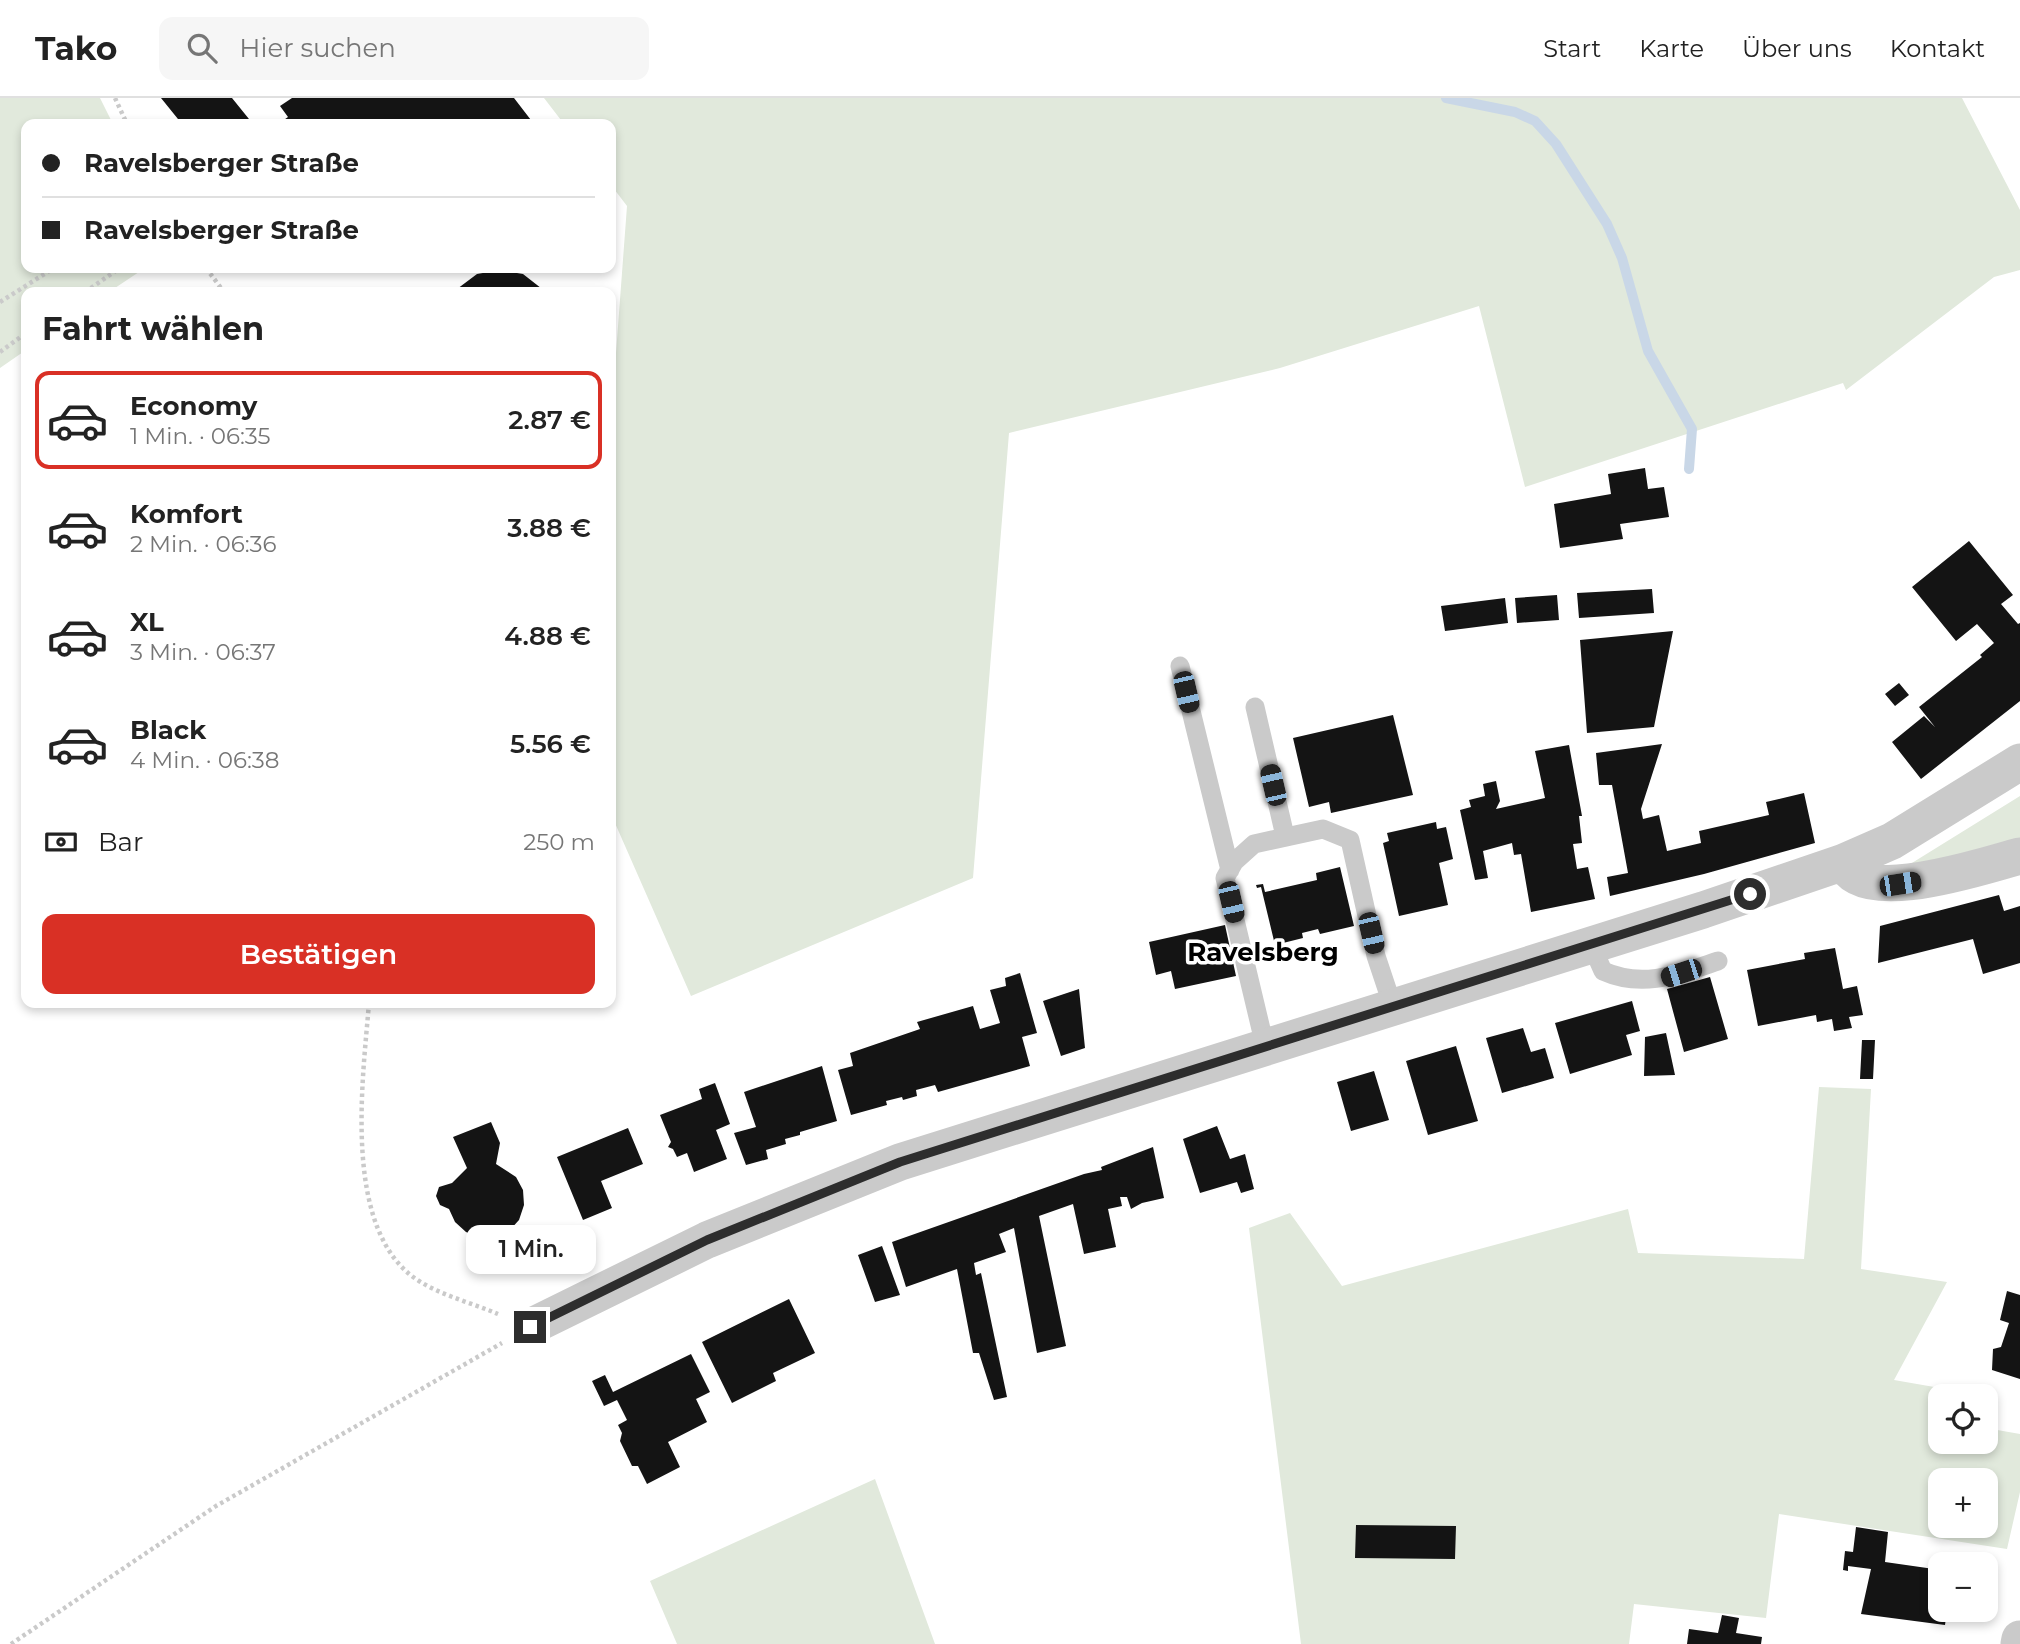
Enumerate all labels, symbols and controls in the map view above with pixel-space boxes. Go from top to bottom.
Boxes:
search box [159,17,649,80]
text: Tako [35,28,117,68]
icon: search [183,29,221,67]
text: Hier suchen [239,32,396,64]
text: Start [1543,34,1601,63]
text: Karte [1639,34,1704,63]
text: Über uns [1742,34,1852,63]
text: Kontakt [1890,34,1985,63]
text: Ravelsberger Straße [84,147,359,179]
text: Ravelsberger Straße [84,214,359,246]
text: Fahrt wählen [42,309,264,348]
icon: car [46,389,109,452]
text: Economy [130,390,257,422]
text: 2.87 € [508,404,591,436]
text: 1 Min. · 06:35 [130,422,271,450]
icon: car [46,497,109,560]
text: Komfort [130,498,243,530]
text: 3.88 € [507,512,591,544]
text: 2 Min. · 06:36 [130,530,277,558]
icon: car [46,605,109,668]
text: XL [130,606,164,638]
text: 4.88 € [504,620,591,652]
text: 3 Min. · 06:37 [130,638,276,666]
car [1172,669,1201,715]
icon: car [46,713,109,776]
text: Black [130,714,206,746]
text: 5.56 € [510,728,591,760]
text: 4 Min. · 06:38 [130,746,279,774]
car [1259,762,1288,808]
icon: cash [42,823,80,861]
text: Bar [98,826,143,858]
text: 250 m [523,828,595,856]
car [1878,870,1923,898]
route start [1734,878,1766,910]
car [1217,879,1246,925]
car [1357,910,1386,956]
button: Bestätigen [42,914,595,994]
district label: Ravelsberg [1187,936,1339,968]
car [1658,957,1705,989]
callout: 1 Min. [465,1226,595,1274]
text: 1 Min. [498,1235,564,1263]
route end [514,1311,546,1343]
map controls [1928,1384,1998,1622]
button: locate [1928,1384,1998,1454]
button: + [1928,1468,1998,1538]
button: − [1928,1552,1998,1622]

